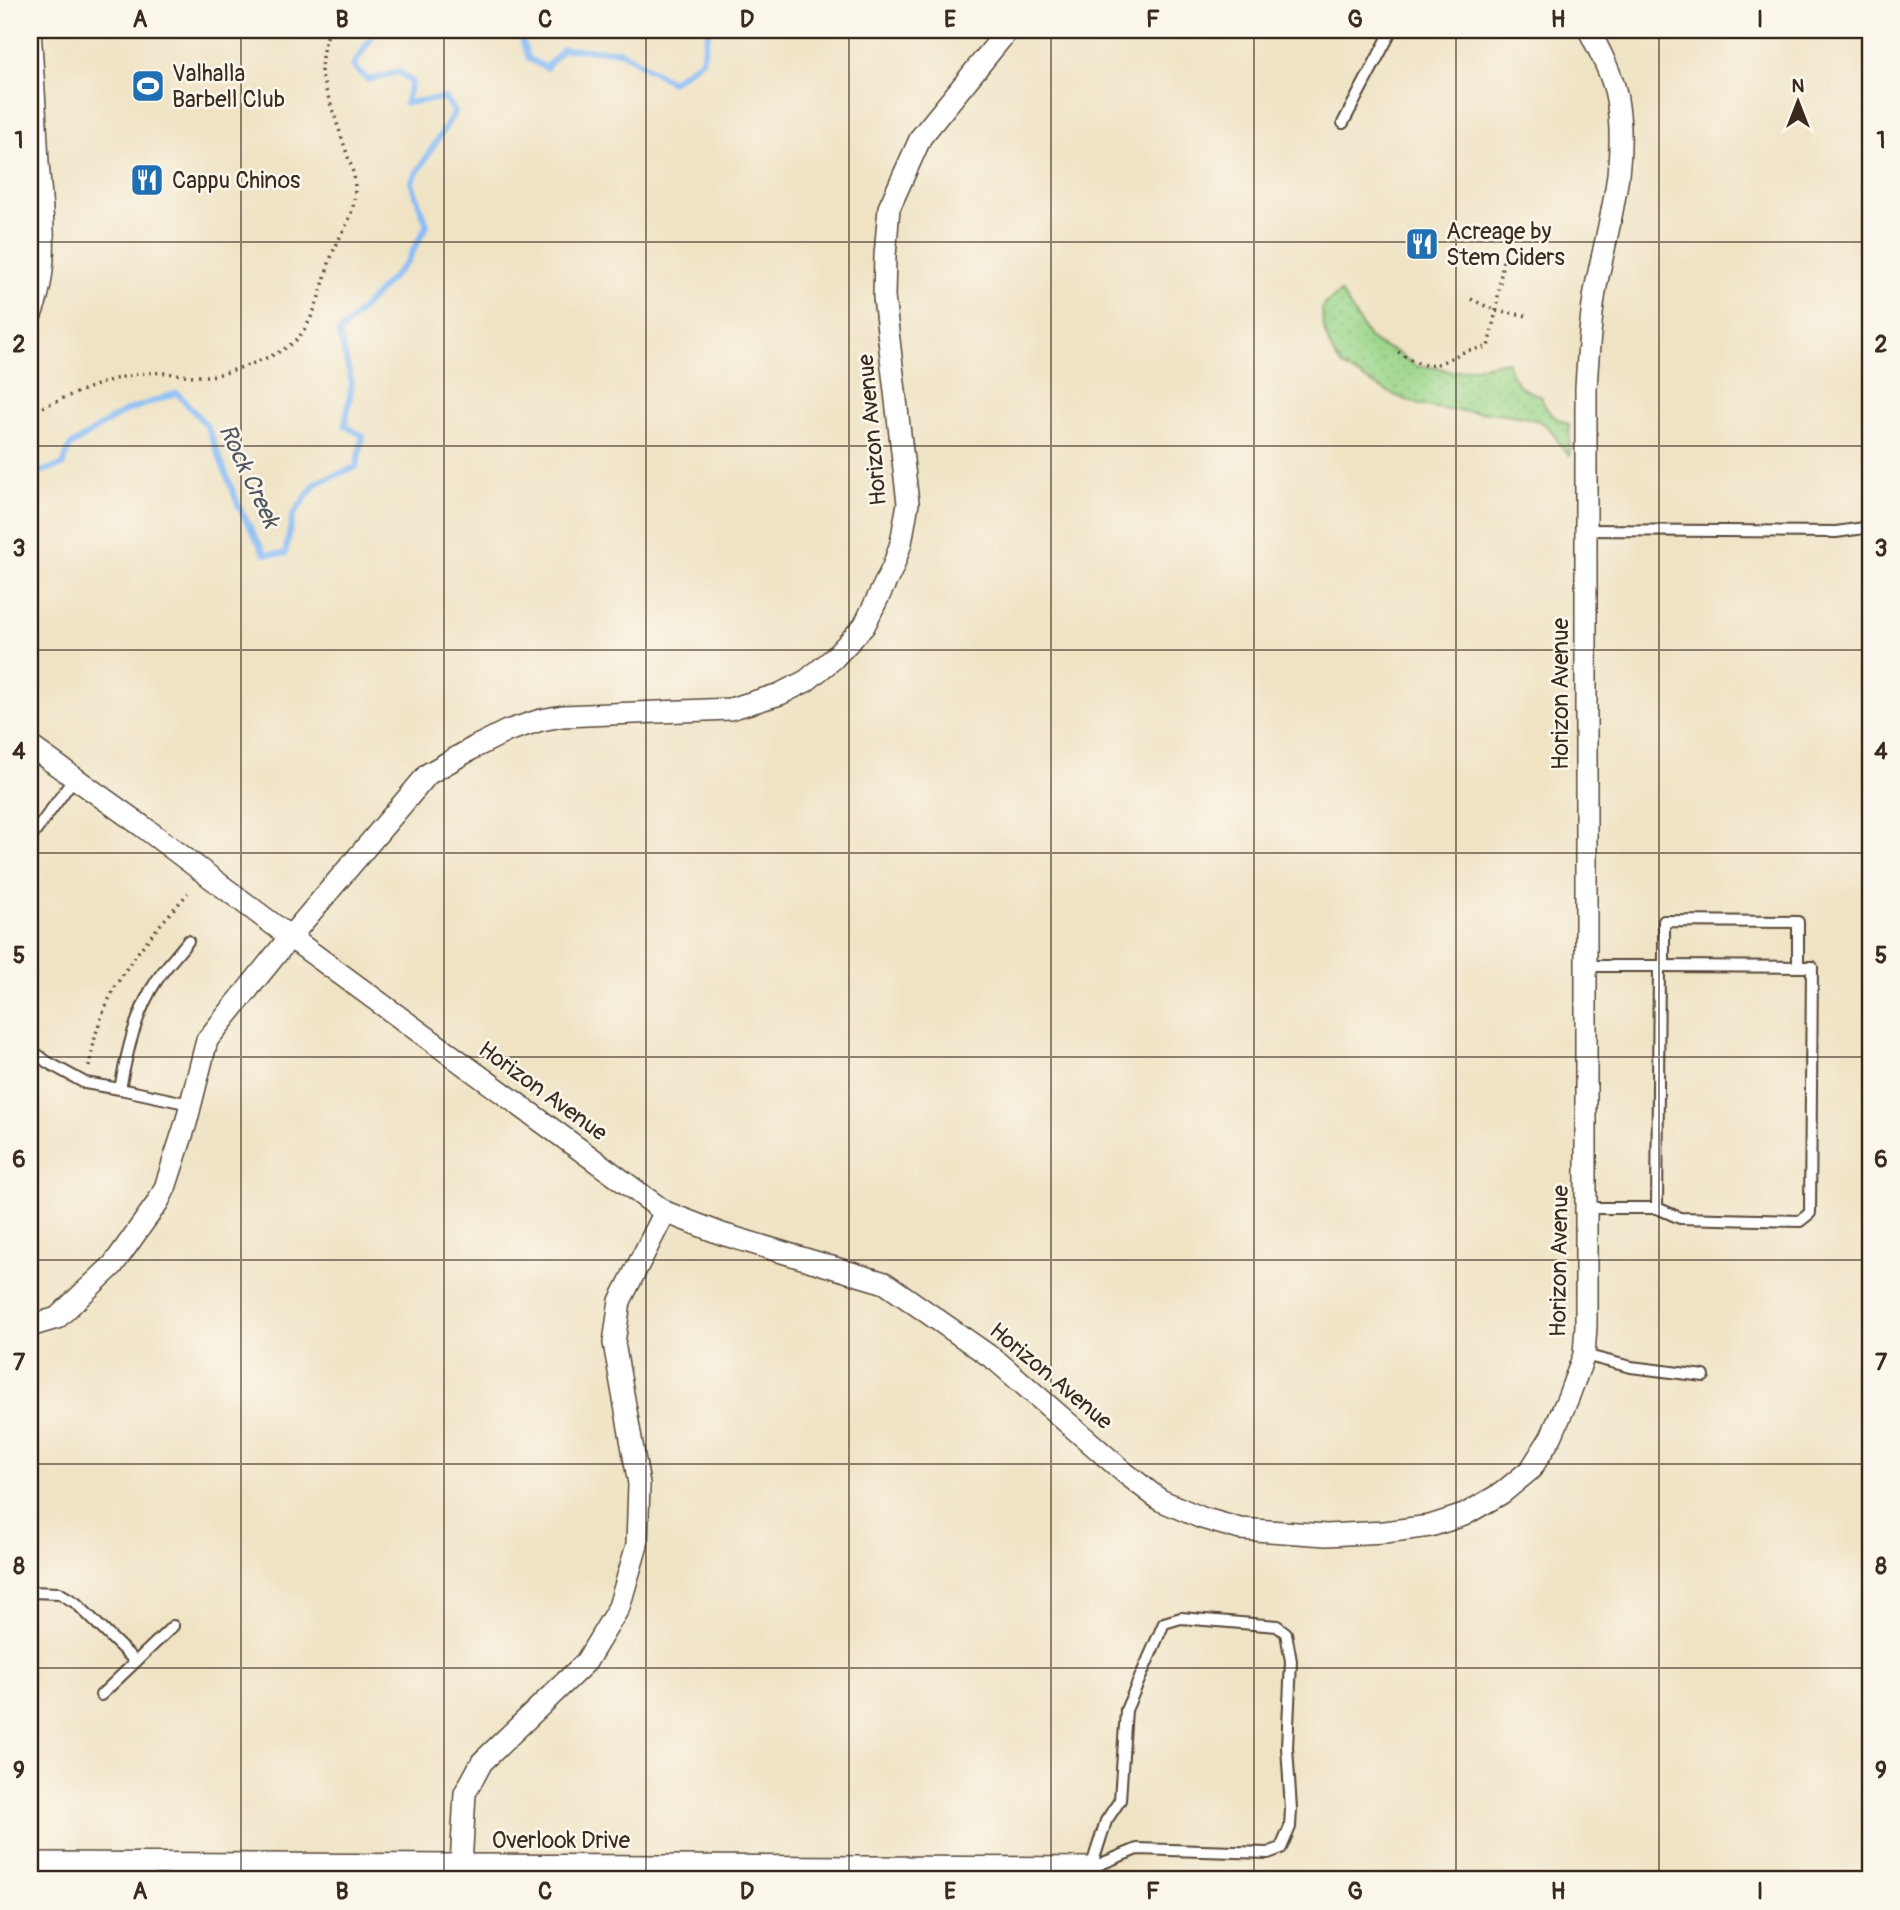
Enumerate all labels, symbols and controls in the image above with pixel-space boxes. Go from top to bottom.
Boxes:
text: A [133,5,148,34]
text: B [335,5,349,34]
text: C [538,5,552,34]
text: D [740,5,754,34]
text: E [944,5,956,34]
text: F [1146,5,1160,34]
text: G [1347,5,1363,34]
text: H [1551,5,1565,34]
text: I [1757,5,1763,34]
place label: Valhalla Barbell Club [172,59,285,114]
north arrow [1764,66,1834,136]
sports icon: Valhalla Barbell Club [129,67,167,105]
text: N [1792,74,1805,98]
text: 1 [15,126,24,155]
text: 1 [1877,126,1886,155]
restaurant icon: Cappu Chinos [128,161,166,199]
place label: Cappu Chinos [172,166,300,195]
place label: Acreage by Stem Ciders [1446,217,1565,272]
restaurant icon: Acreage by Stem Ciders [1403,225,1441,263]
text: 2 [13,330,26,359]
text: 2 [1875,330,1888,359]
street label: Horizon Avenue [851,352,893,507]
water label: Rock Creek [212,420,286,534]
text: 3 [13,534,25,563]
text: 3 [1875,534,1887,563]
street label: Horizon Avenue [1546,617,1575,770]
text: 4 [12,737,26,766]
text: 4 [1874,737,1888,766]
text: 5 [13,941,25,970]
text: 5 [1875,941,1887,970]
street label: Horizon Avenue [473,1035,614,1148]
text: 6 [12,1145,26,1174]
text: 6 [1874,1145,1888,1174]
street label: Horizon Avenue [1543,1184,1575,1337]
street label: Horizon Avenue [983,1316,1119,1436]
text: 7 [13,1348,26,1377]
text: 7 [1875,1348,1888,1377]
text: 8 [13,1552,25,1581]
text: 8 [1875,1552,1887,1581]
text: 9 [13,1756,25,1785]
text: 9 [1875,1756,1887,1785]
street label: Overlook Drive [492,1826,631,1855]
text: A [133,1877,148,1906]
text: B [335,1877,349,1906]
text: C [538,1877,552,1906]
text: D [740,1877,754,1906]
text: E [944,1877,956,1906]
text: F [1146,1877,1160,1906]
text: G [1347,1877,1363,1906]
text: H [1551,1877,1565,1906]
text: I [1757,1877,1763,1906]

